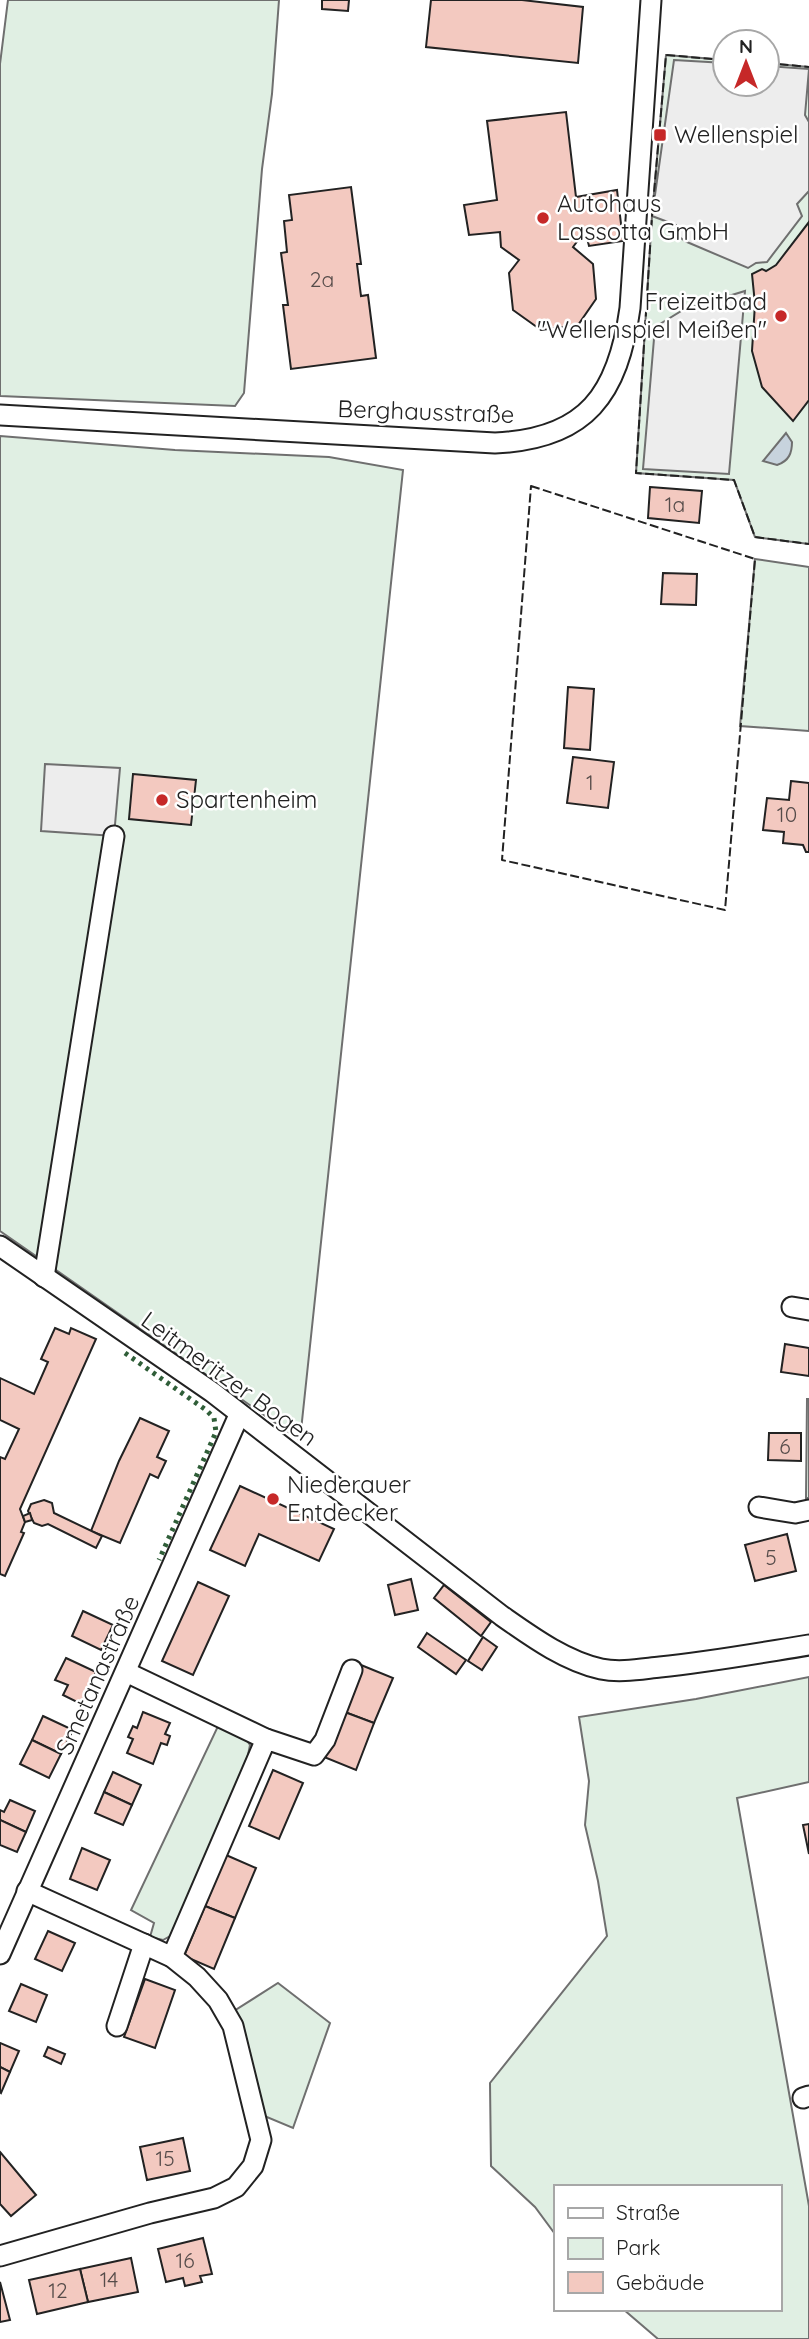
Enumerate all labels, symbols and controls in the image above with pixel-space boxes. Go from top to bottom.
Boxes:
north arrow [711,28,781,98]
text: N [739,34,753,58]
place label: Wellenspiel [674,119,799,149]
marker: Wellenspiel [652,127,668,143]
place label: Autohaus Lassotta GmbH [557,188,729,246]
marker: Autohaus Lassotta GmbH [535,210,551,226]
house number: 2a [310,266,334,292]
place label: Freizeitbad "Wellenspiel Meißen" [537,286,767,344]
marker: Freizeitbad "Wellenspiel Meißen" [773,308,789,324]
street label: Berghausstraße [337,393,515,429]
house number: 1a [665,491,685,517]
house number: 1 [586,769,594,795]
place label: Spartenheim [176,784,317,814]
marker: Spartenheim [154,792,170,808]
house number: 10 [777,801,797,827]
street label: Leitmeritzer Bogen [136,1304,323,1452]
house number: 6 [779,1433,791,1459]
place label: Niederauer Entdecker [287,1469,411,1527]
marker: Niederauer Entdecker [265,1491,281,1507]
house number: 5 [765,1544,777,1570]
street label: Smetanastraße [49,1590,146,1759]
house number: 15 [155,2145,175,2171]
legend [554,2185,781,2311]
text: Straße [616,2199,680,2225]
text: Park [616,2234,660,2260]
house number: 16 [175,2247,195,2273]
house number: 14 [100,2266,118,2292]
text: Gebäude [616,2269,704,2295]
house number: 12 [48,2277,68,2303]

